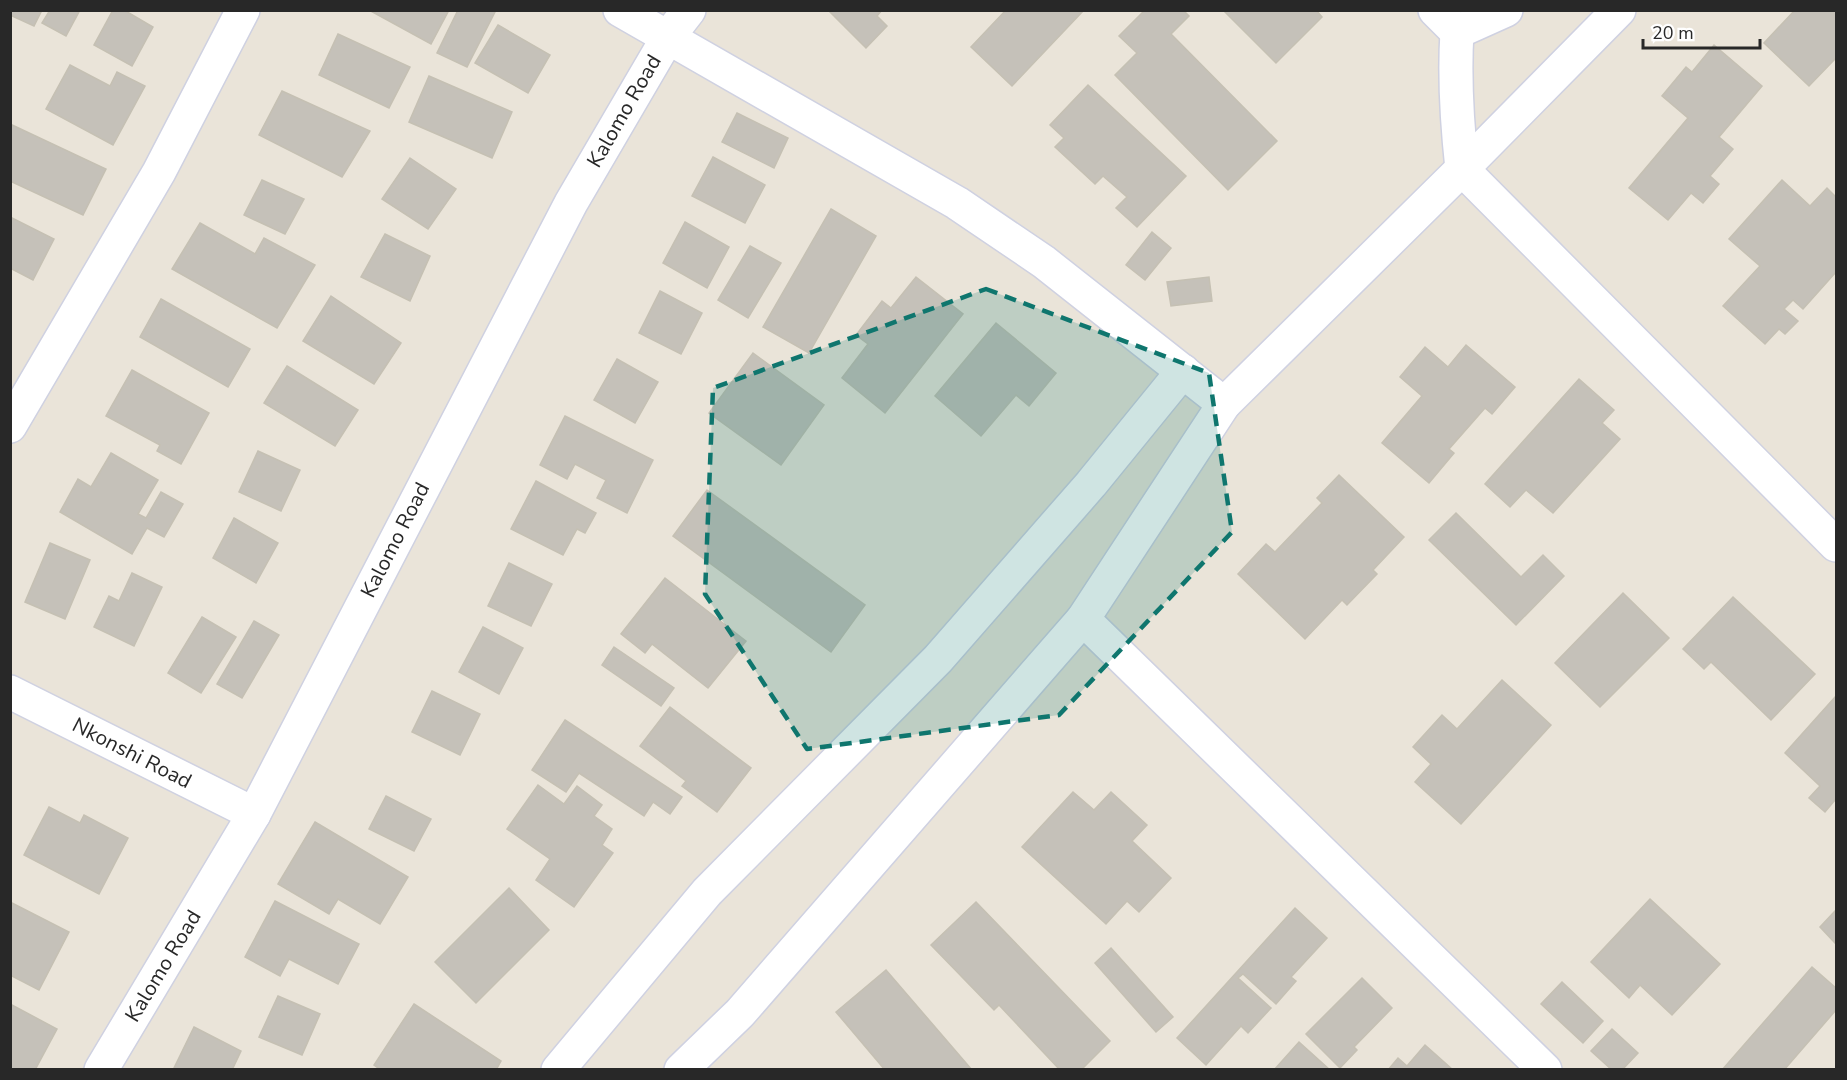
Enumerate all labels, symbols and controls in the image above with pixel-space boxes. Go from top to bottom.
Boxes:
scale bar [1643,12,1760,50]
text: 20 m [1652,21,1694,45]
street label: Kalomo Road [580,49,668,173]
street label: Kalomo Road [354,478,436,602]
street label: Nkonshi Road [67,711,197,795]
street label: Kalomo Road [119,905,207,1027]

